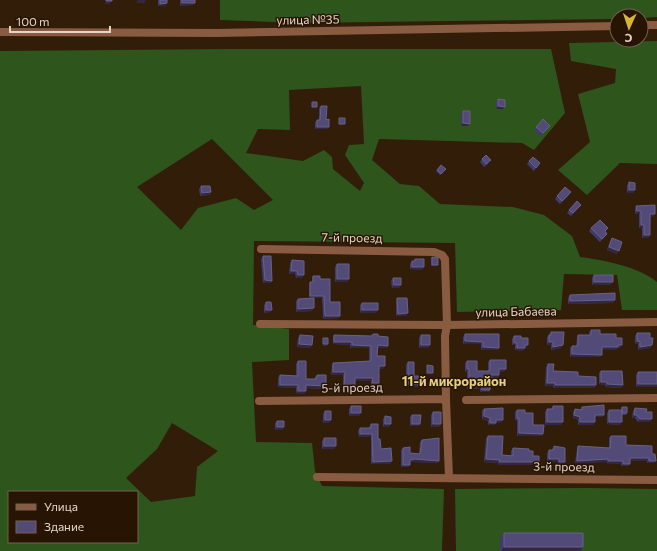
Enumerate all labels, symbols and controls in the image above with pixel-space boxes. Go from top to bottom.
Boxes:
scale bar [10,8,110,34]
north arrow [609,8,649,48]
street label: улица №35 [276,11,340,27]
text: 100 m [16,14,50,28]
text: С [624,32,633,45]
street label: 7-й проезд [322,229,383,245]
street label: улица Бабаева [475,303,557,319]
district label: 11-й микрорайон [402,373,506,389]
street label: 5-й проезд [321,379,383,395]
street label: 3-й проезд [533,458,595,474]
legend [8,491,138,543]
text: Улица [44,499,78,513]
text: Здание [44,519,84,533]

